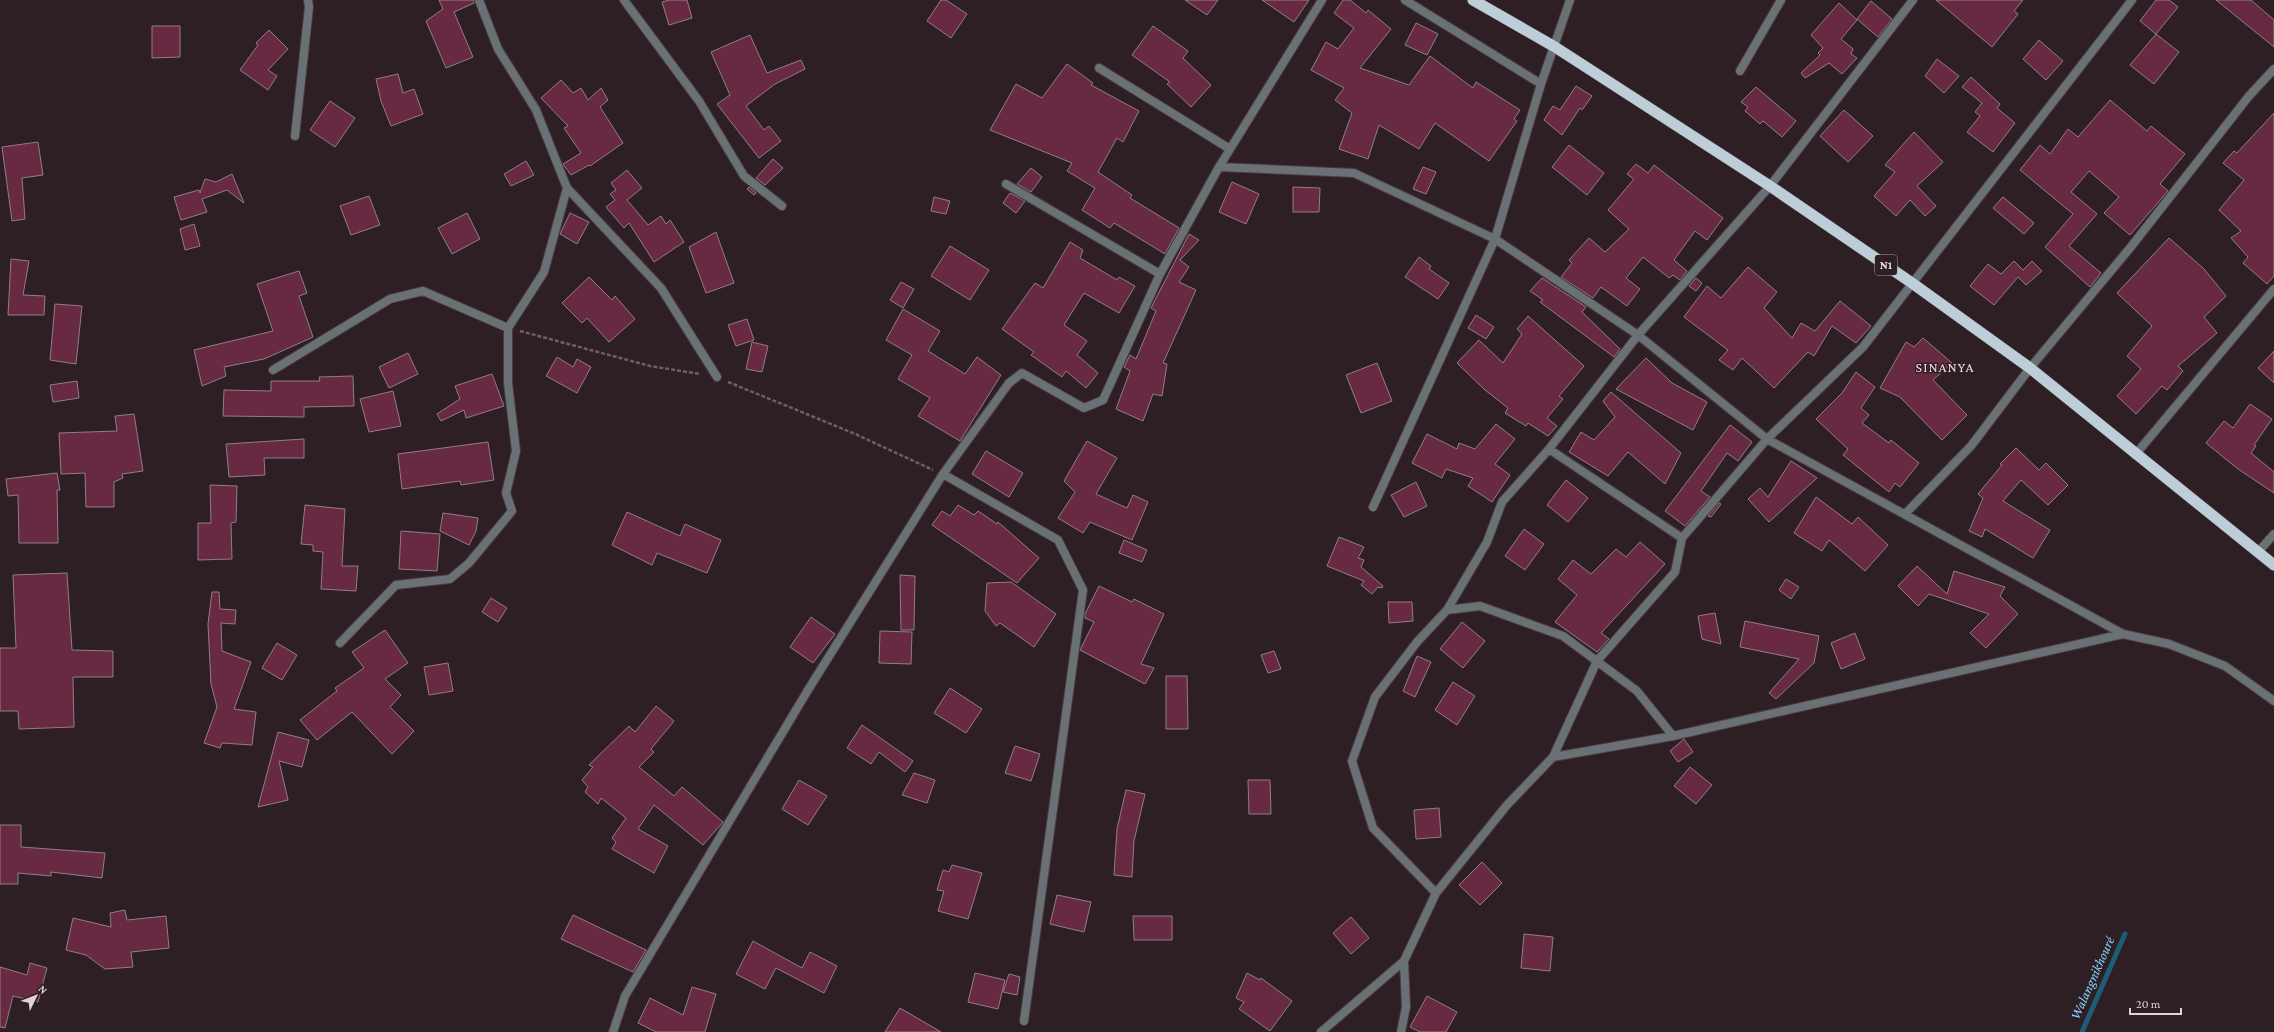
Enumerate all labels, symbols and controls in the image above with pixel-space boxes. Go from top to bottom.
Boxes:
road number: N1 [1875,255,1897,275]
district label: SINANYA [1916,359,1974,375]
water label: Walangnikhouré [2067,934,2118,1022]
north arrow [16,976,56,1016]
text: N [36,982,51,996]
scale bar [2130,990,2181,1016]
text: 20 m [2136,997,2161,1011]

